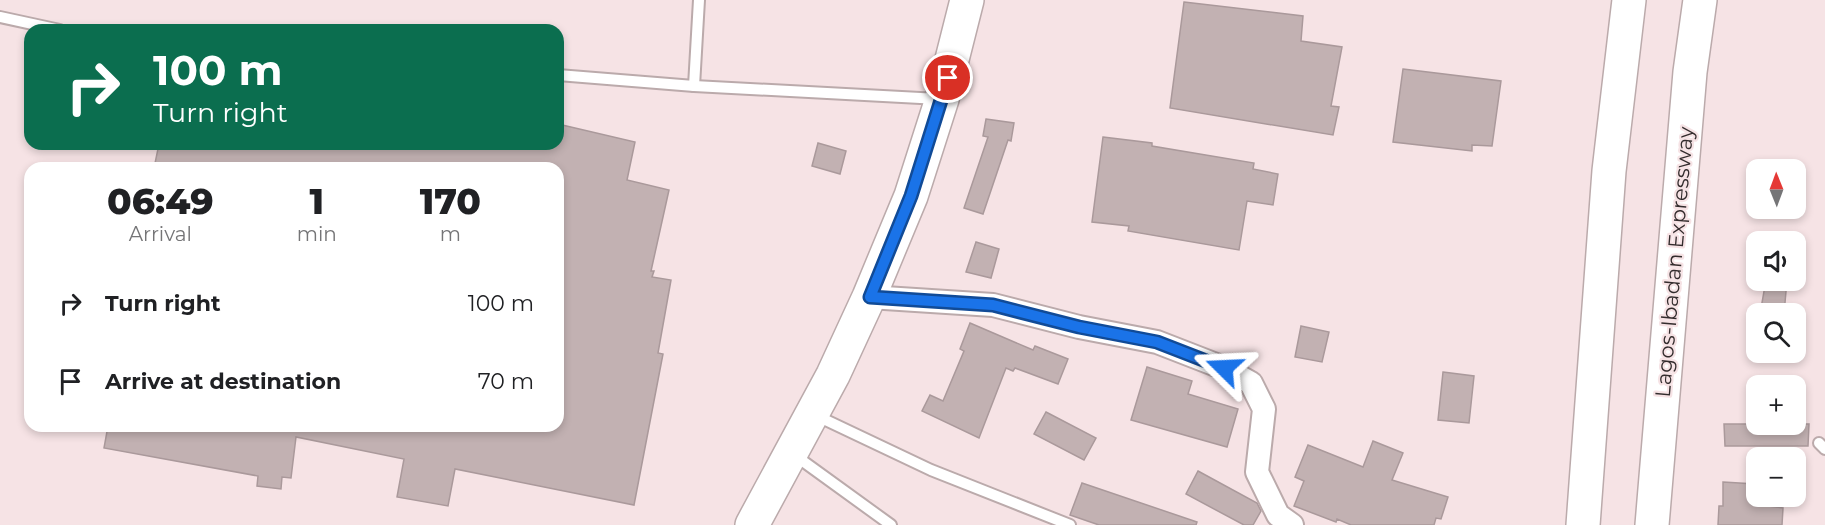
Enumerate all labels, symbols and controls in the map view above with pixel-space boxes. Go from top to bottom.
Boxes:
text: 100 m [153,44,282,96]
icon: right [54,48,132,126]
pin [922,52,973,103]
icon: arrive [931,61,964,94]
text: Turn right [153,96,288,129]
street label: Lagos-Ibadan Expressway [1650,125,1698,398]
north arrow [1746,159,1806,219]
map controls [1746,159,1806,507]
text: 06:49 [107,179,214,223]
text: 1 [309,179,324,223]
text: 170 [420,179,481,223]
text: Arrival [129,222,192,246]
text: min [297,222,337,246]
text: m [440,222,461,246]
button: sound [1746,231,1806,291]
icon: right [54,287,87,320]
text: Turn right [105,290,220,317]
text: 100 m [468,290,534,317]
button: search [1746,303,1806,363]
position arrow [1192,336,1256,400]
icon: arrive [54,365,87,398]
text: Arrive at destination [105,368,341,395]
text: 70 m [478,368,534,395]
button: + [1746,375,1806,435]
button: − [1746,447,1806,507]

